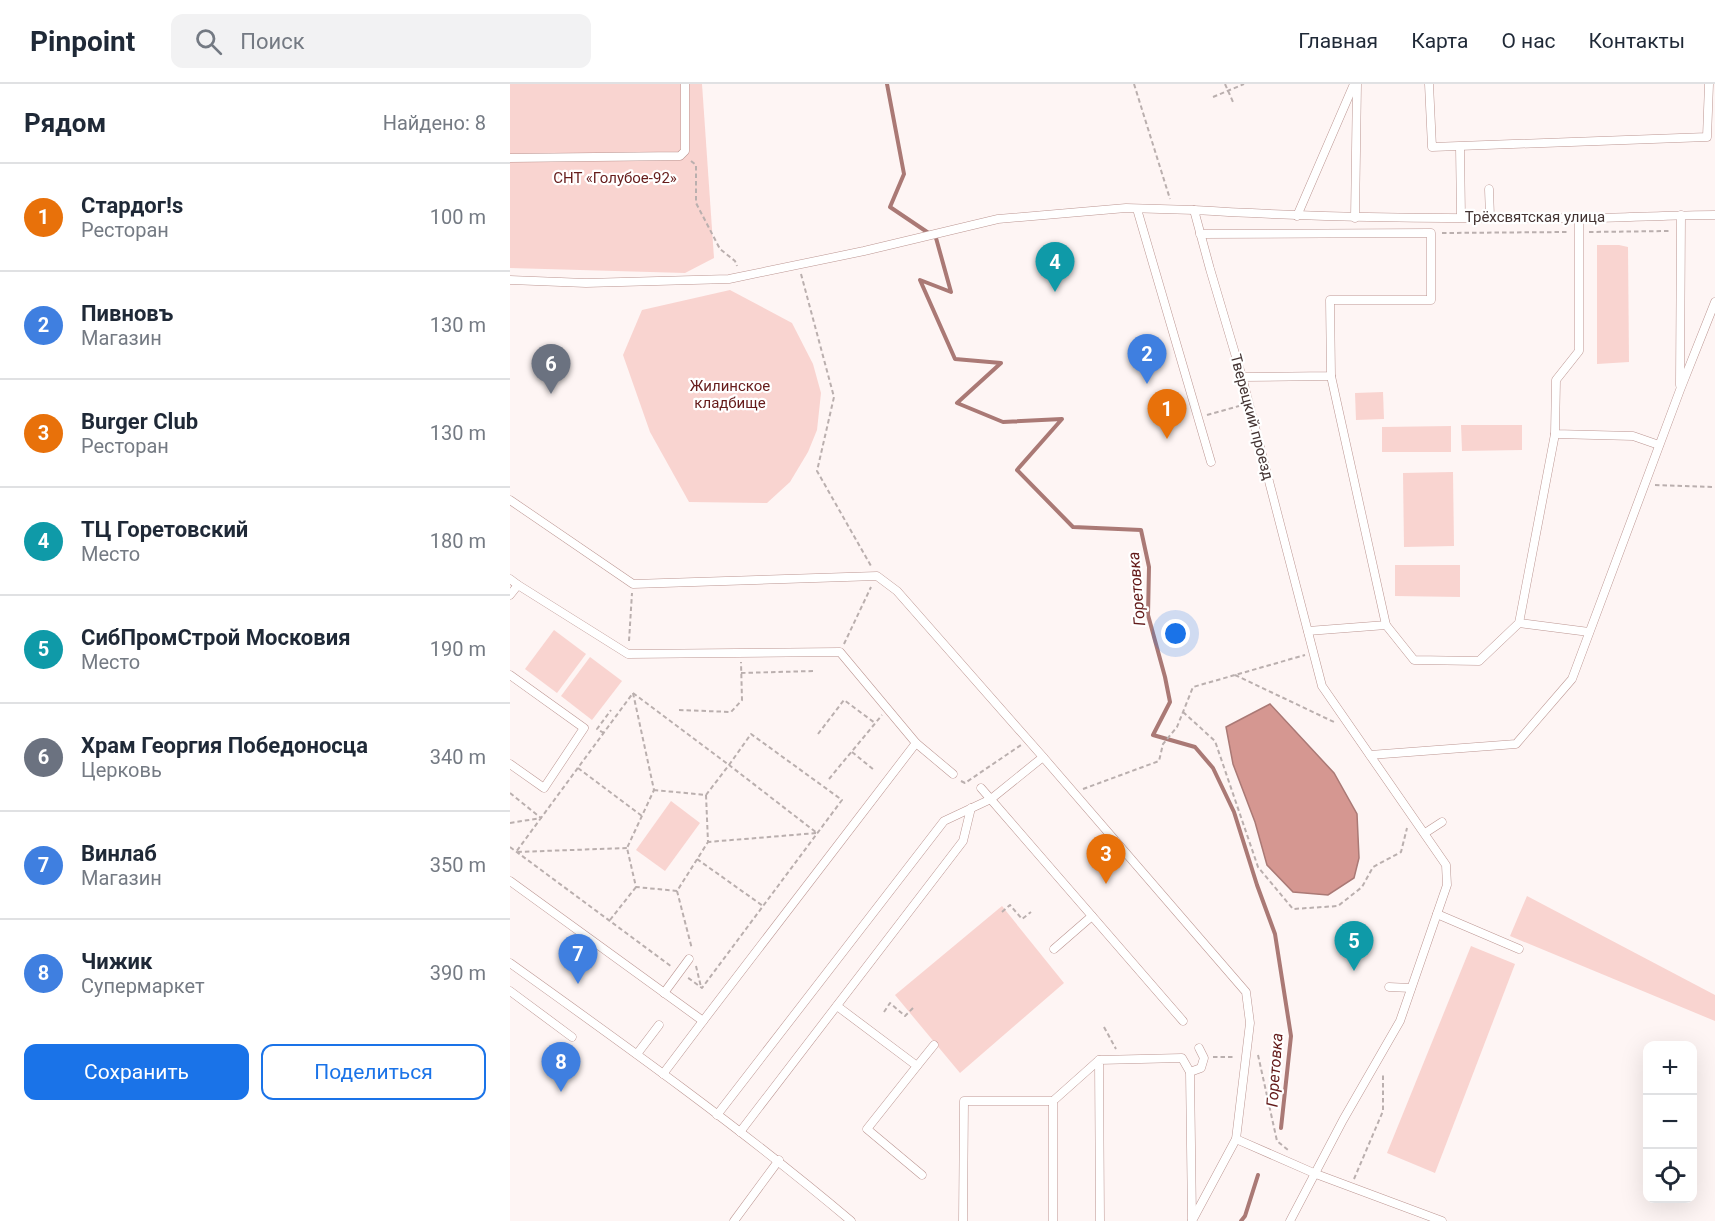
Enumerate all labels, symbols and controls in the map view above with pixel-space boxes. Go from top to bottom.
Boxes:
search box [171,14,591,68]
text: Pinpoint [30,25,135,58]
icon: search [192,25,225,58]
text: Поиск [240,29,305,54]
text: Главная [1298,29,1378,53]
text: Карта [1411,29,1468,53]
text: О нас [1501,29,1556,53]
text: Контакты [1589,29,1685,53]
text: Рядом [24,108,106,138]
text: Найдено: 8 [383,111,486,135]
park label: СНТ «Голубое-92» [553,169,677,187]
text: Стардог!s [81,193,183,218]
text: 1 [38,205,49,229]
text: 100 m [430,205,486,229]
street label: Трёхсвятская улица [1465,208,1605,226]
text: Ресторан [81,218,169,242]
pin: 4 [1036,242,1074,292]
text: Пивновъ [81,301,173,326]
text: 2 [38,313,49,337]
text: 130 m [430,313,486,337]
text: Магазин [81,326,162,350]
pin: 2 [1128,334,1166,384]
pin: 6 [532,344,570,394]
street label: Тверецкий проезд [1227,352,1277,482]
park label: Жилинское кладбище [690,377,770,412]
pin: 1 [1148,390,1186,439]
text: Burger Club [81,409,198,434]
text: 3 [38,421,49,445]
text: 130 m [430,421,486,445]
text: Ресторан [81,434,169,458]
text: ТЦ Горетовский [81,517,248,542]
text: 4 [38,529,49,553]
text: 180 m [430,529,486,553]
text: Место [81,542,140,566]
water label: Горетовка [1124,551,1149,627]
your location [1161,619,1190,648]
text: СибПромСтрой Московия [81,625,350,650]
text: 5 [38,637,49,661]
text: 190 m [430,637,486,661]
text: Место [81,650,140,674]
text: Храм Георгия Победоносца [81,733,368,758]
text: 6 [38,745,49,769]
text: 340 m [430,745,486,769]
text: Церковь [81,758,162,782]
pin: 3 [1086,834,1126,884]
text: Винлаб [81,841,157,866]
text: 7 [38,853,49,877]
text: 350 m [430,853,486,877]
text: Магазин [81,866,162,890]
pin: 5 [1334,922,1374,971]
pin: 7 [558,934,598,984]
text: Чижик [81,949,152,974]
text: 8 [38,961,49,985]
text: 390 m [430,961,486,985]
text: Супермаркет [81,974,205,998]
water label: Горетовка [1262,1032,1287,1108]
map controls [1643,1041,1697,1203]
button: + [1643,1041,1697,1095]
pin: 8 [542,1042,580,1092]
button: Сохранить [24,1044,249,1100]
button: Поделиться [261,1044,486,1100]
button: − [1643,1095,1697,1149]
button: locate [1643,1149,1697,1203]

